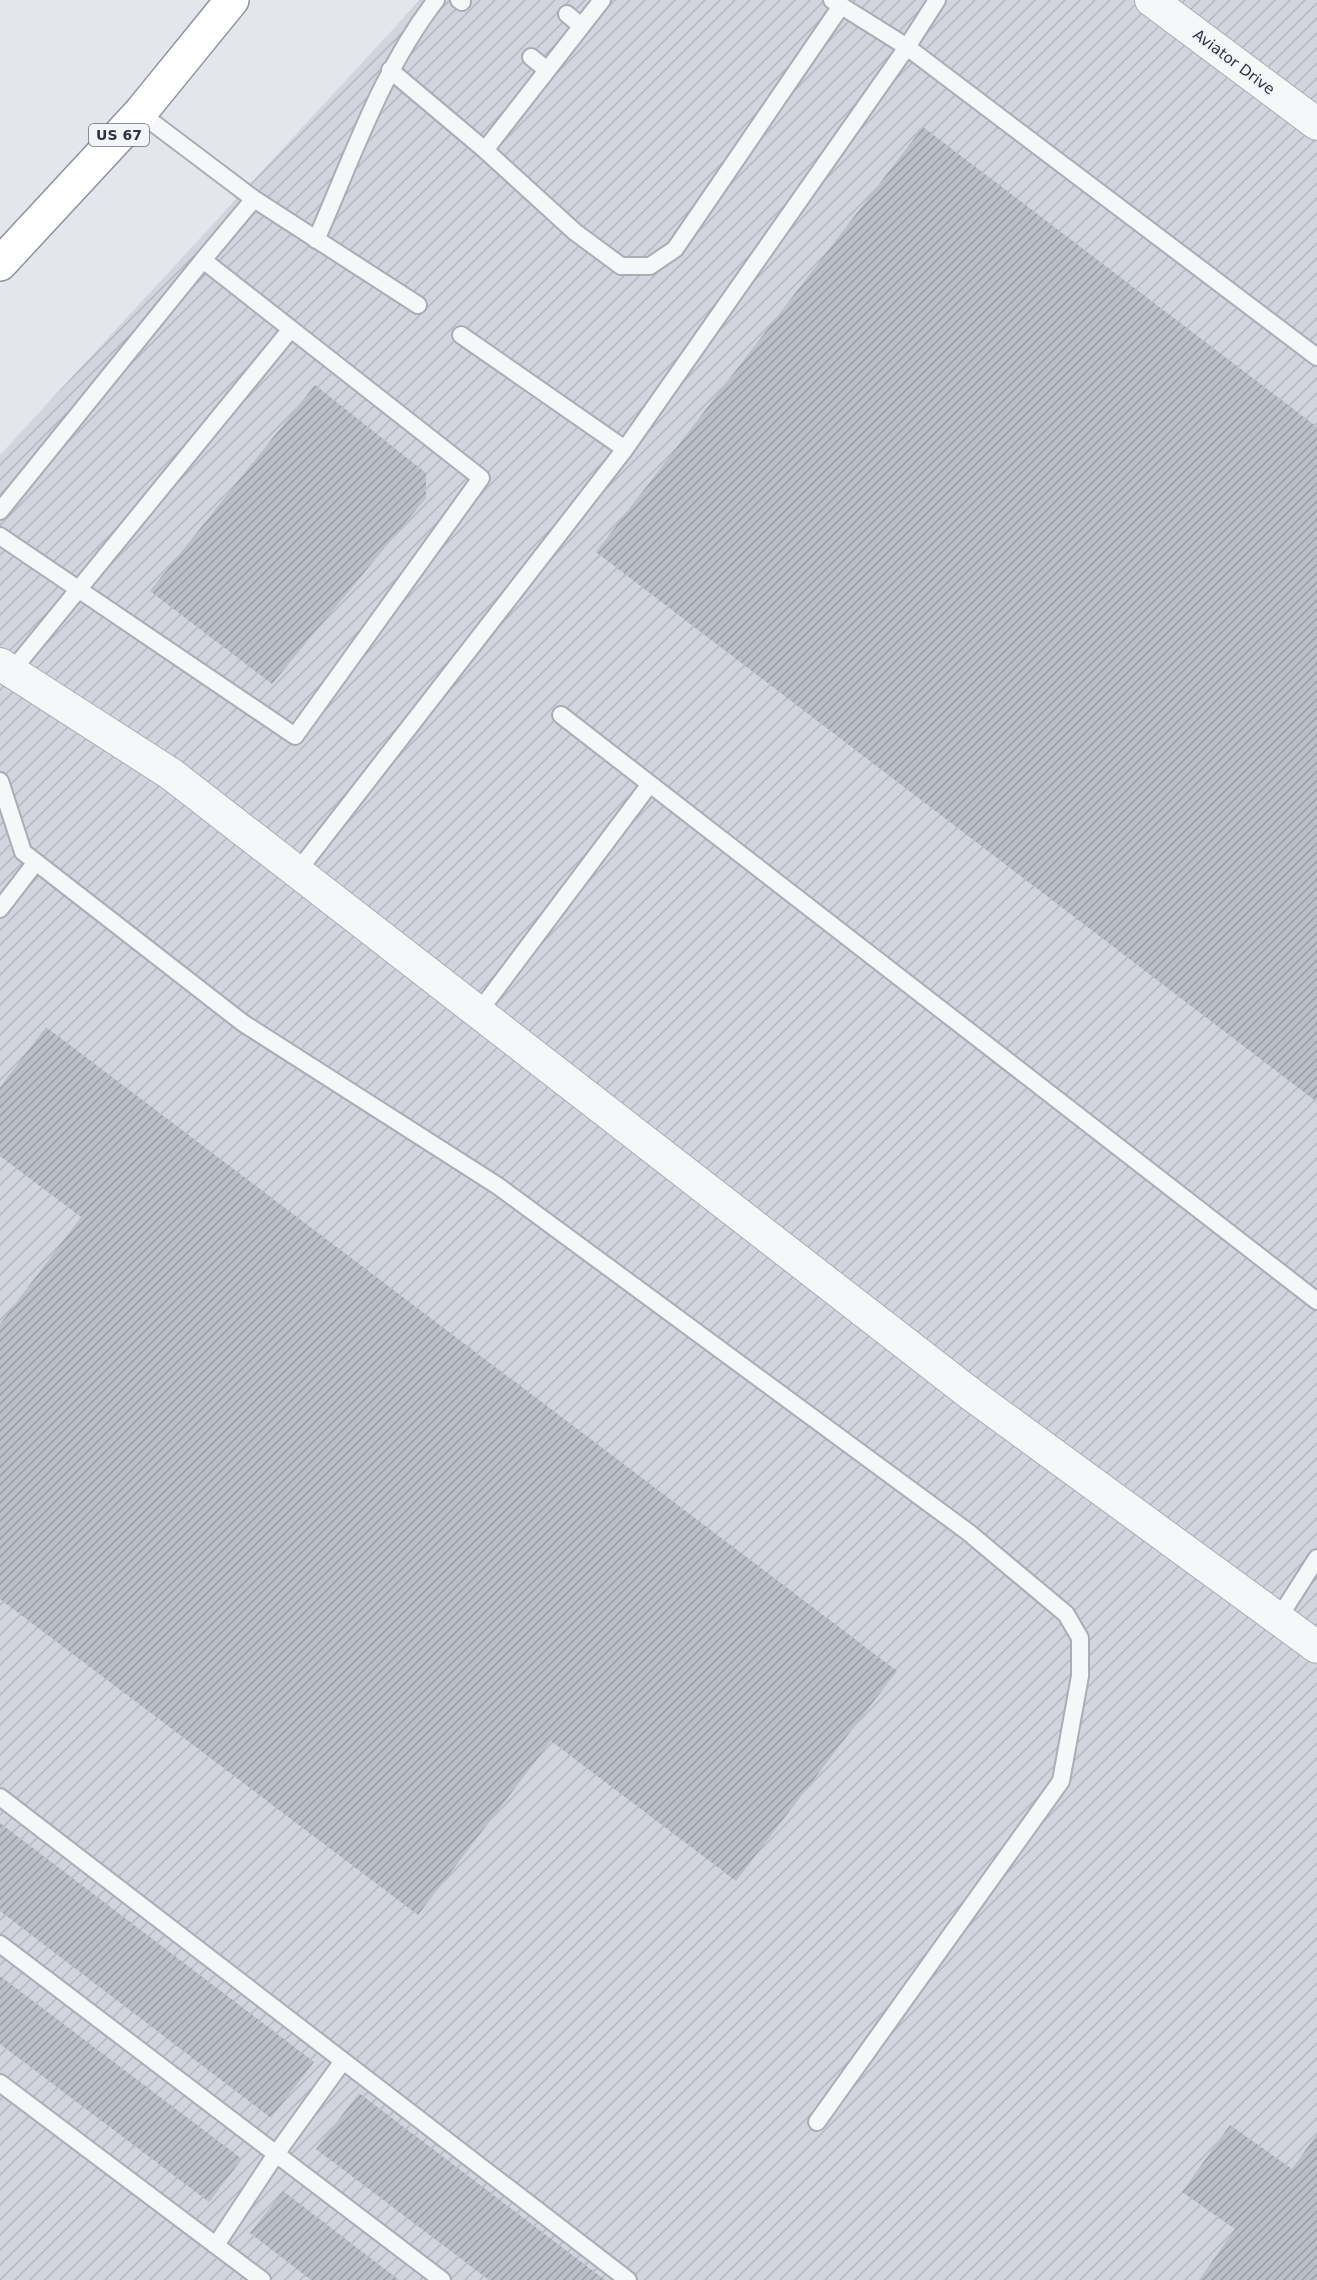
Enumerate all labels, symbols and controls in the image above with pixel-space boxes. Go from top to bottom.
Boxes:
street label: Aviator Drive [1190,25,1278,99]
road number: US 67 [89,124,149,146]

